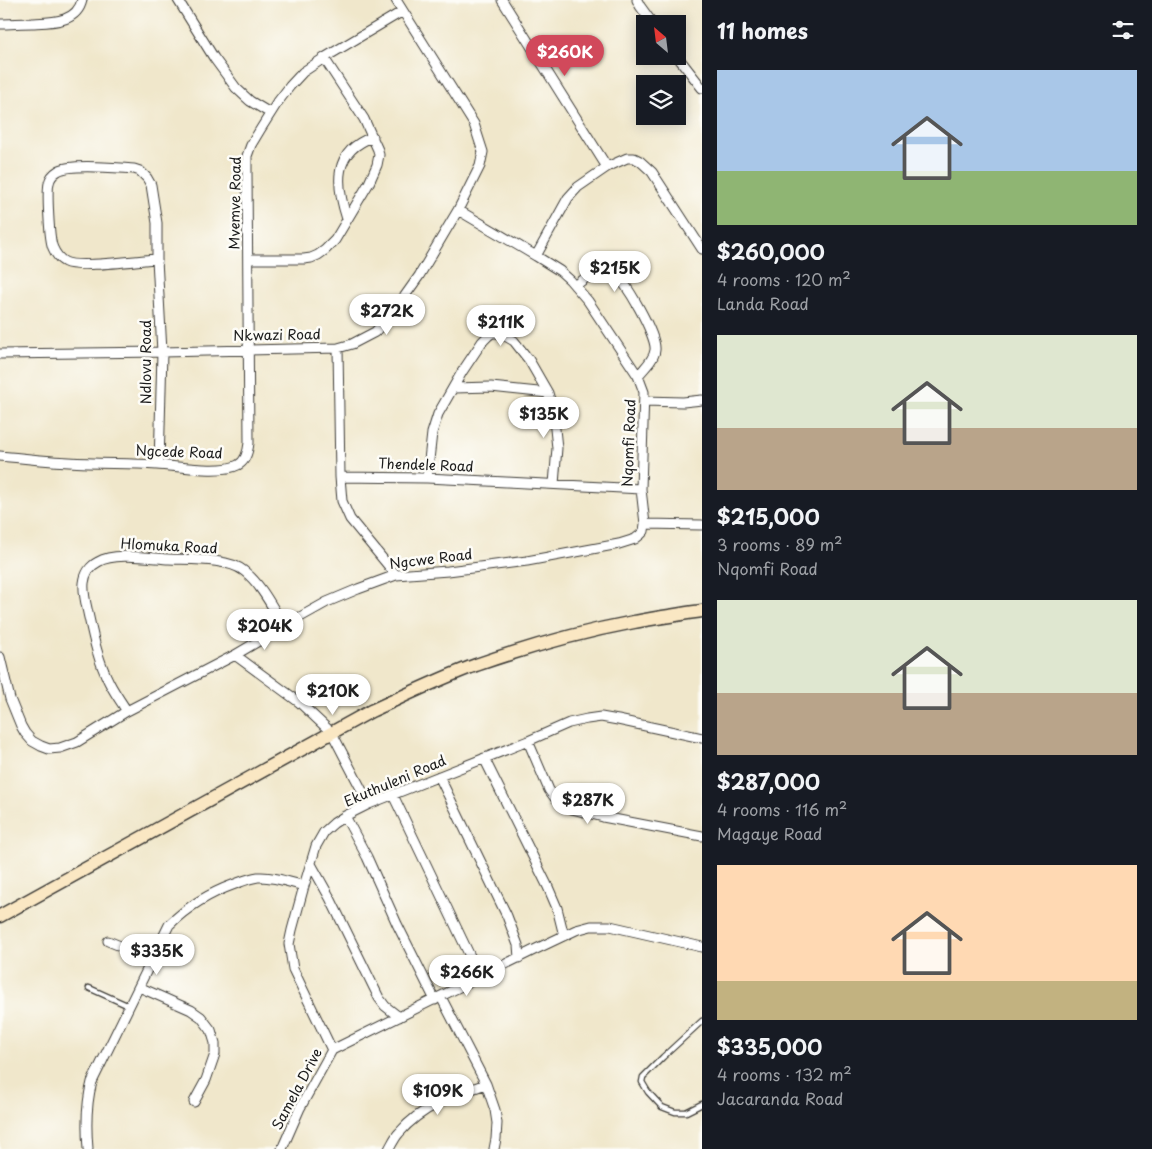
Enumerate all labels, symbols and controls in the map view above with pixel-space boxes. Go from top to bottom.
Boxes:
text: 11 homes [717,14,808,46]
north arrow [636,15,686,65]
map controls [636,15,686,125]
icon: filters [1109,16,1137,44]
pin: $260K [530,34,600,77]
text: $260K [537,39,593,63]
button: layers [636,75,686,125]
icon: home [882,103,972,193]
street label: Mvemve Road [223,156,246,250]
text: $260,000 [717,235,825,267]
pin: $215K [580,250,650,293]
text: $215K [590,255,640,279]
text: 4 rooms · 120 m² [717,267,851,291]
text: Landa Road [717,291,809,315]
pin: $272K [352,294,422,336]
text: $272K [360,298,414,322]
pin: $211K [466,304,536,347]
text: $211K [477,309,525,333]
street label: Ndlovu Road [135,320,156,404]
street label: Nkwazi Road [233,323,321,346]
icon: home [882,368,972,458]
pin: $135K [509,396,579,439]
street label: Nqomfi Road [616,399,641,487]
text: $135K [519,401,569,425]
street label: Ngcede Road [135,439,223,464]
street label: Thendele Road [378,452,474,477]
text: $215,000 [717,500,820,532]
street label: Hlomuka Road [120,532,218,559]
text: 3 rooms · 89 m² [717,532,842,556]
street label: Ngcwe Road [388,543,474,574]
text: Nqomfi Road [717,556,818,580]
pin: $204K [230,608,300,651]
text: $204K [237,613,293,637]
icon: home [882,633,972,723]
pin: $210K [298,674,368,716]
text: $210K [307,678,359,702]
street label: Ekuthuleni Road [340,750,449,812]
text: $287,000 [717,765,820,797]
pin: $287K [553,782,623,825]
text: $287K [562,787,614,811]
text: 4 rooms · 116 m² [717,797,847,821]
text: Magaye Road [717,821,822,845]
icon: home [882,898,972,988]
pin: $335K [122,934,192,976]
text: $335K [131,938,183,962]
pin: $266K [432,954,502,997]
text: $266K [440,959,494,983]
text: $335,000 [717,1030,822,1062]
street label: Samela Drive [266,1044,327,1133]
text: 4 rooms · 132 m² [717,1062,852,1086]
pin: $109K [403,1074,473,1116]
text: $109K [413,1078,463,1102]
text: Jacaranda Road [717,1086,843,1110]

